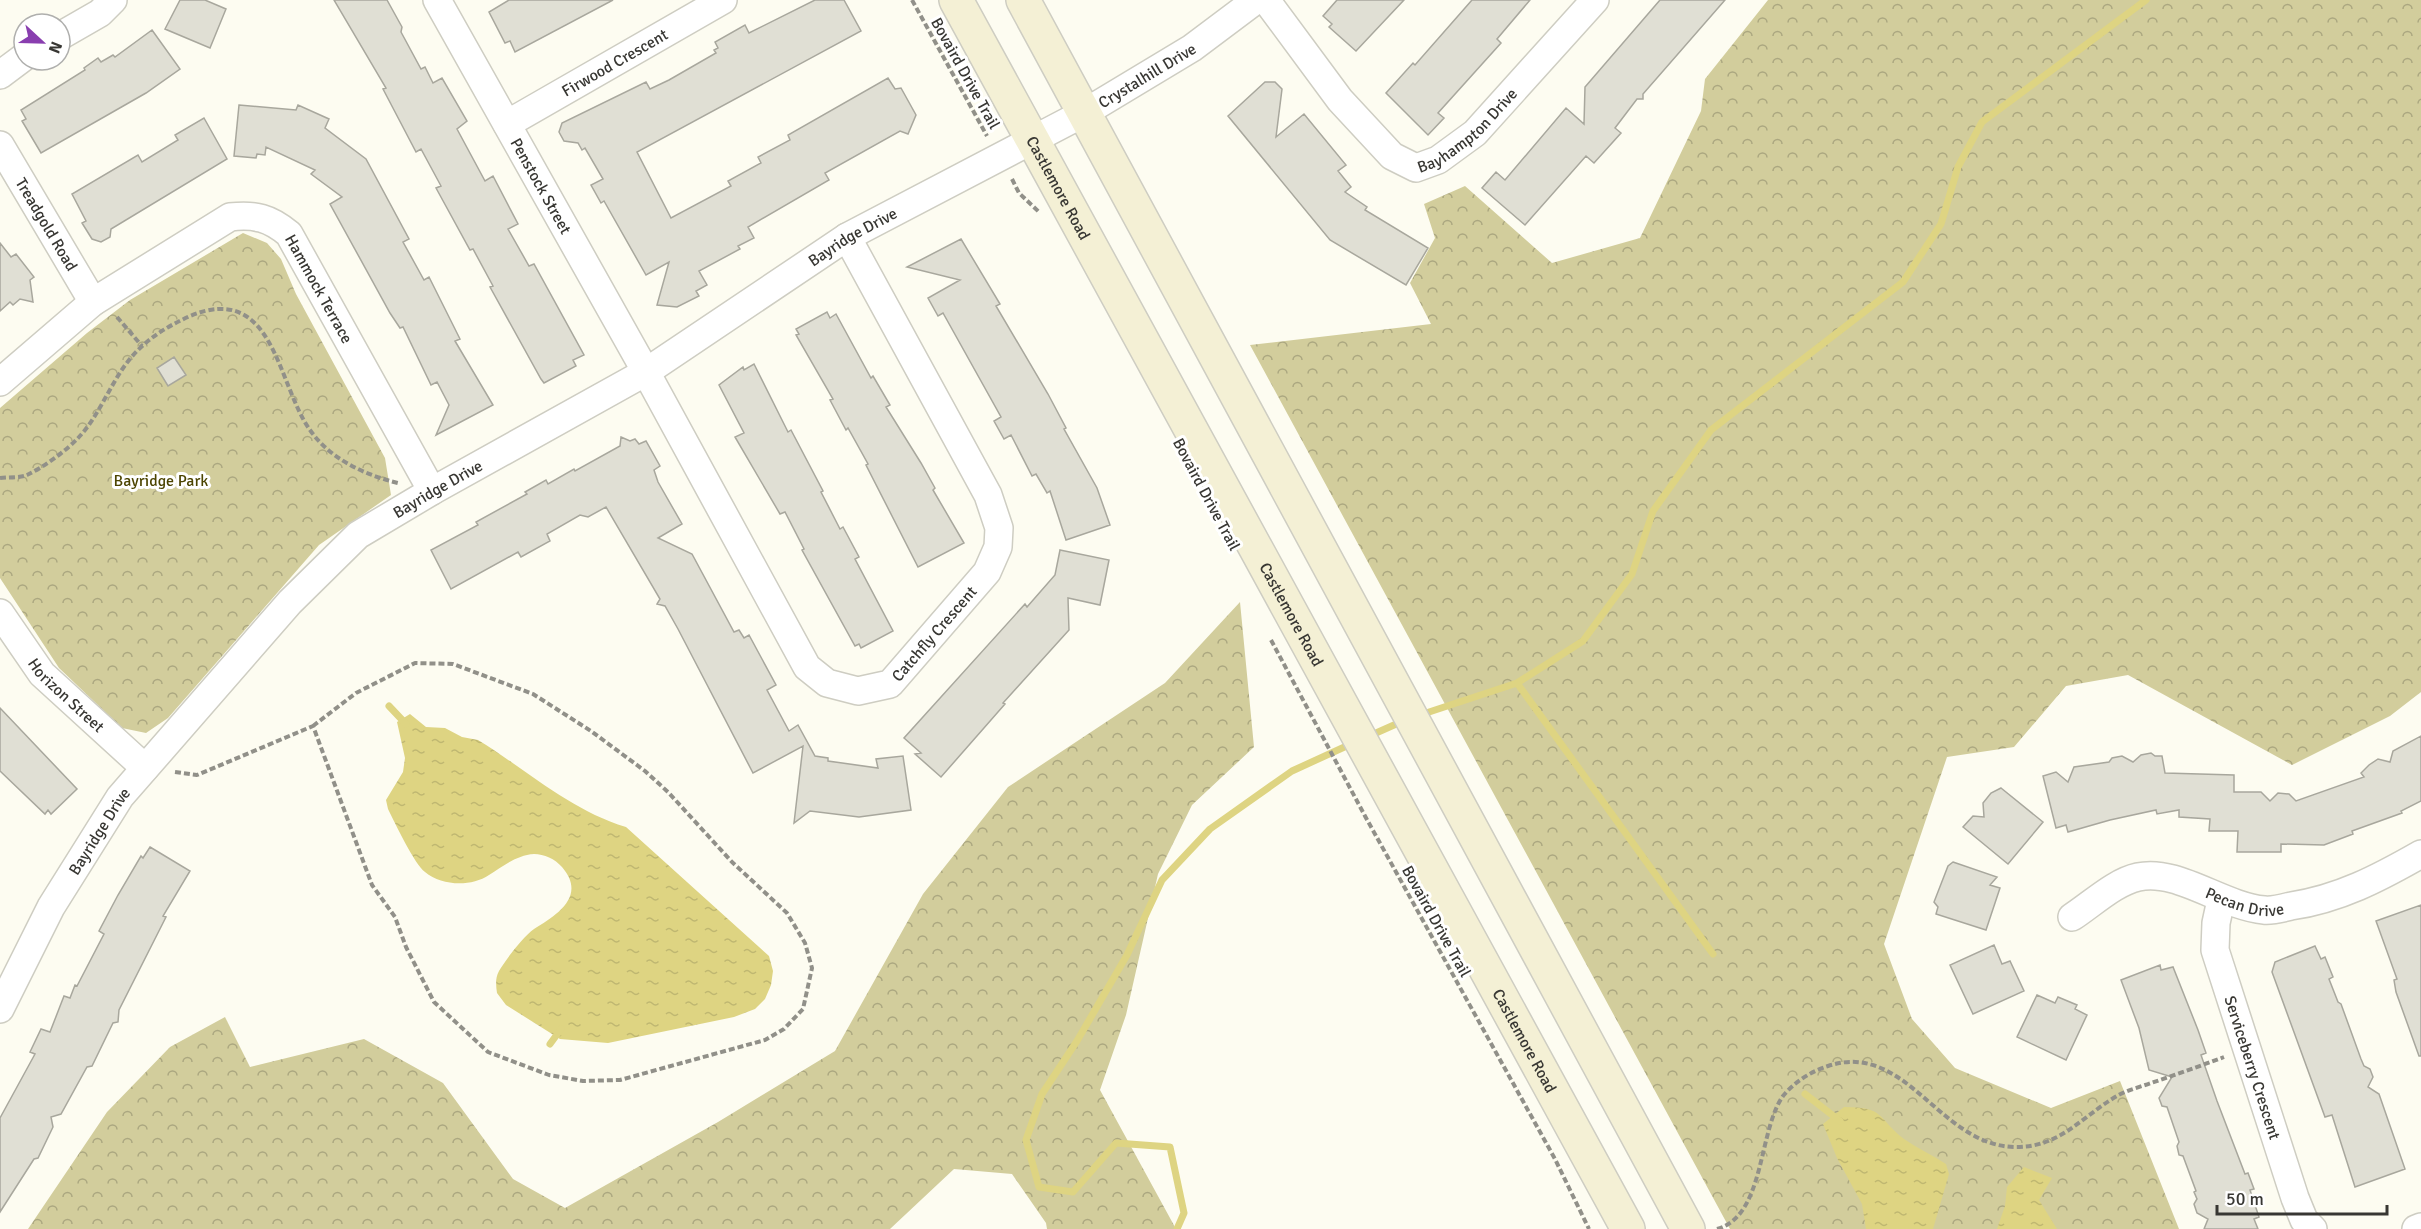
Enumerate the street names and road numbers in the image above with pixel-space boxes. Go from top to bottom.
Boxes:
street label: Bovaird Drive Trail [926,14,1004,133]
street label: Firwood Crescent [558,25,672,101]
street label: Crystalhill Drive [1095,39,1200,113]
street label: Bayhampton Drive [1415,84,1522,178]
street label: Castlemore Road [1021,133,1094,244]
street label: Penstock Street [506,135,576,238]
street label: Treadgold Road [11,174,81,275]
street label: Bayridge Drive [805,204,901,271]
street label: Hammock Terrace [280,231,357,347]
street label: Bovaird Drive Trail [1168,435,1244,554]
street label: Bayridge Drive [389,456,486,523]
street label: Castlemore Road [1254,559,1327,670]
street label: Catchfly Crescent [888,582,982,686]
street label: Horizon Street [23,654,108,737]
street label: Bayridge Drive [65,784,135,879]
street label: Bovaird Drive Trail [1397,862,1475,981]
street label: Pecan Drive [2202,883,2286,921]
street label: Castlemore Road [1488,986,1561,1096]
street label: Serviceberry Crescent [2219,993,2285,1143]

